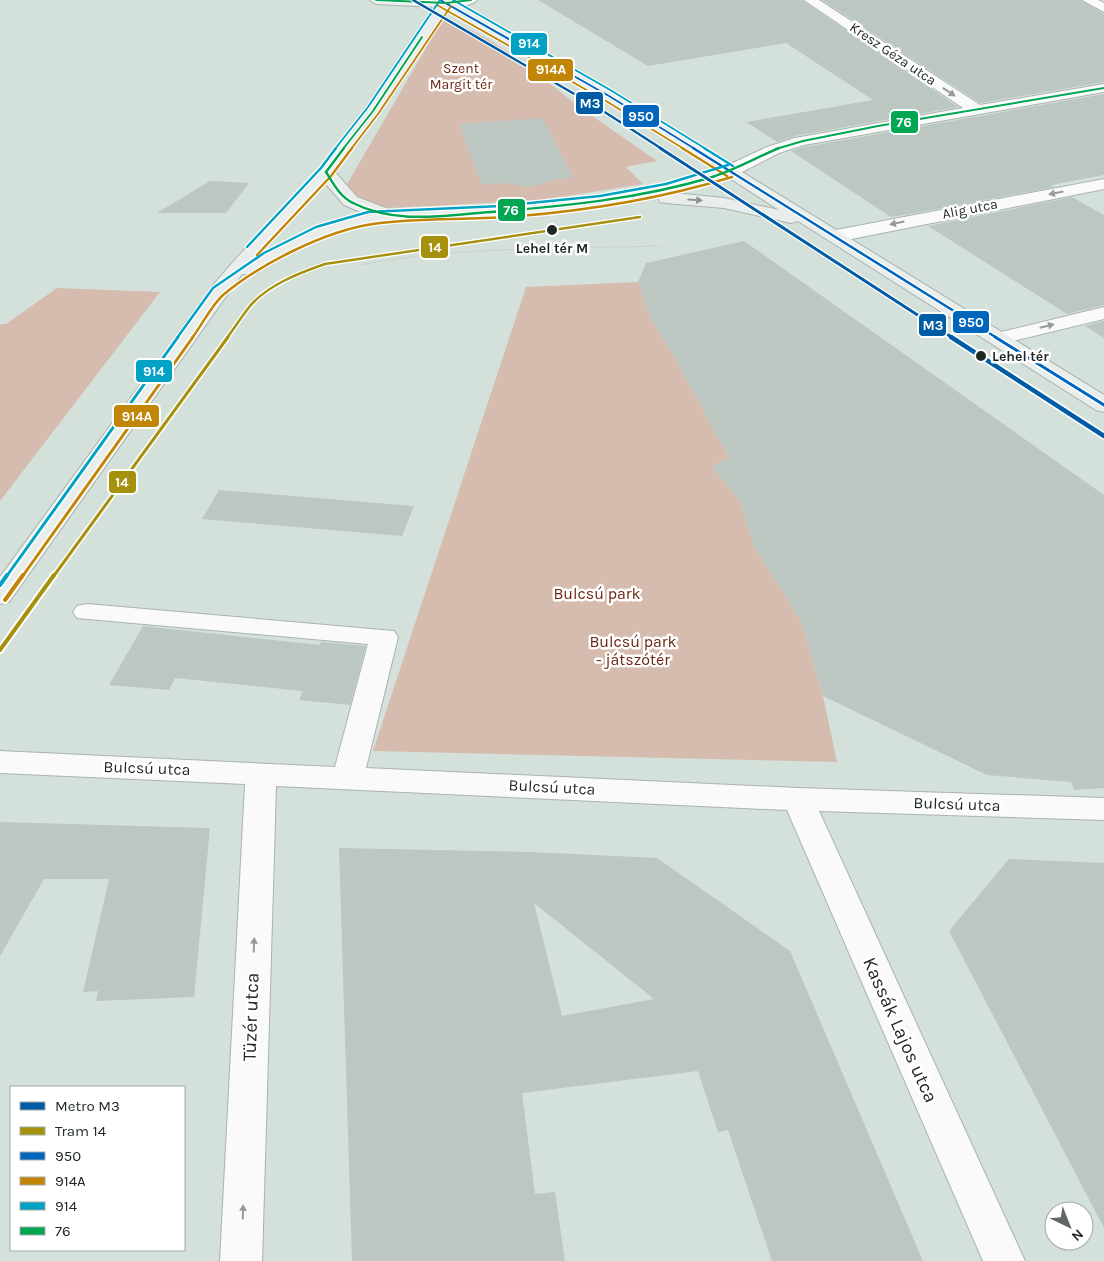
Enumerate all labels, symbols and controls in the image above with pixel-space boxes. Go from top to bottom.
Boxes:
street label: Kresz Géza utca [847,19,939,89]
line badge: 914 [510,32,548,56]
text: 914 [518,35,541,52]
line badge: 914A [527,58,574,82]
park label: Szent Margit tér [430,60,493,93]
text: 914A [536,61,567,78]
one-way arrow [942,87,956,97]
line badge: M3 [575,91,604,115]
text: M3 [580,95,600,112]
line badge: 950 [622,104,660,128]
text: 950 [628,108,654,125]
line badge: 76 [890,110,919,134]
text: 76 [896,114,912,131]
one-way arrow [1048,189,1064,197]
street label: Alig utca [941,195,999,223]
one-way arrow [688,196,704,204]
line badge: 76 [497,198,526,222]
text: 76 [503,202,519,219]
one-way arrow [888,220,904,228]
marker: Lehel tér M [545,223,559,237]
line badge: 14 [420,235,449,259]
text: 14 [428,239,442,256]
place label: Lehel tér M [516,240,588,257]
line badge: 950 [952,310,990,334]
line badge: M3 [918,313,947,337]
text: 950 [958,314,984,331]
text: M3 [923,317,943,334]
one-way arrow [1040,322,1055,330]
place label: Lehel tér [992,348,1049,365]
marker: Lehel tér [974,349,988,363]
line badge: 914 [135,359,173,383]
text: 914 [143,363,166,380]
line badge: 914A [113,404,160,428]
text: 914A [122,408,153,425]
line badge: 14 [108,470,137,494]
text: 14 [115,474,129,491]
park label: Bulcsú park [553,584,641,603]
park label: Bulcsú park - játszótér [589,632,677,669]
street label: Bulcsú utca [103,757,191,779]
street label: Bulcsú utca [508,775,596,799]
street label: Bulcsú utca [913,793,1001,815]
one-way arrow [250,937,258,953]
street label: Kassák Lajos utca [858,954,942,1106]
street label: Tüzér utca [238,972,264,1062]
legend [10,1086,185,1251]
text: Metro M3 [55,1097,120,1115]
text: Tram 14 [55,1122,107,1140]
text: 950 [55,1147,81,1165]
text: 914A [55,1172,86,1190]
text: 914 [55,1197,78,1215]
north arrow [1044,1201,1094,1251]
one-way arrow [239,1204,247,1220]
text: 76 [55,1222,71,1240]
text: N [1068,1225,1087,1245]

